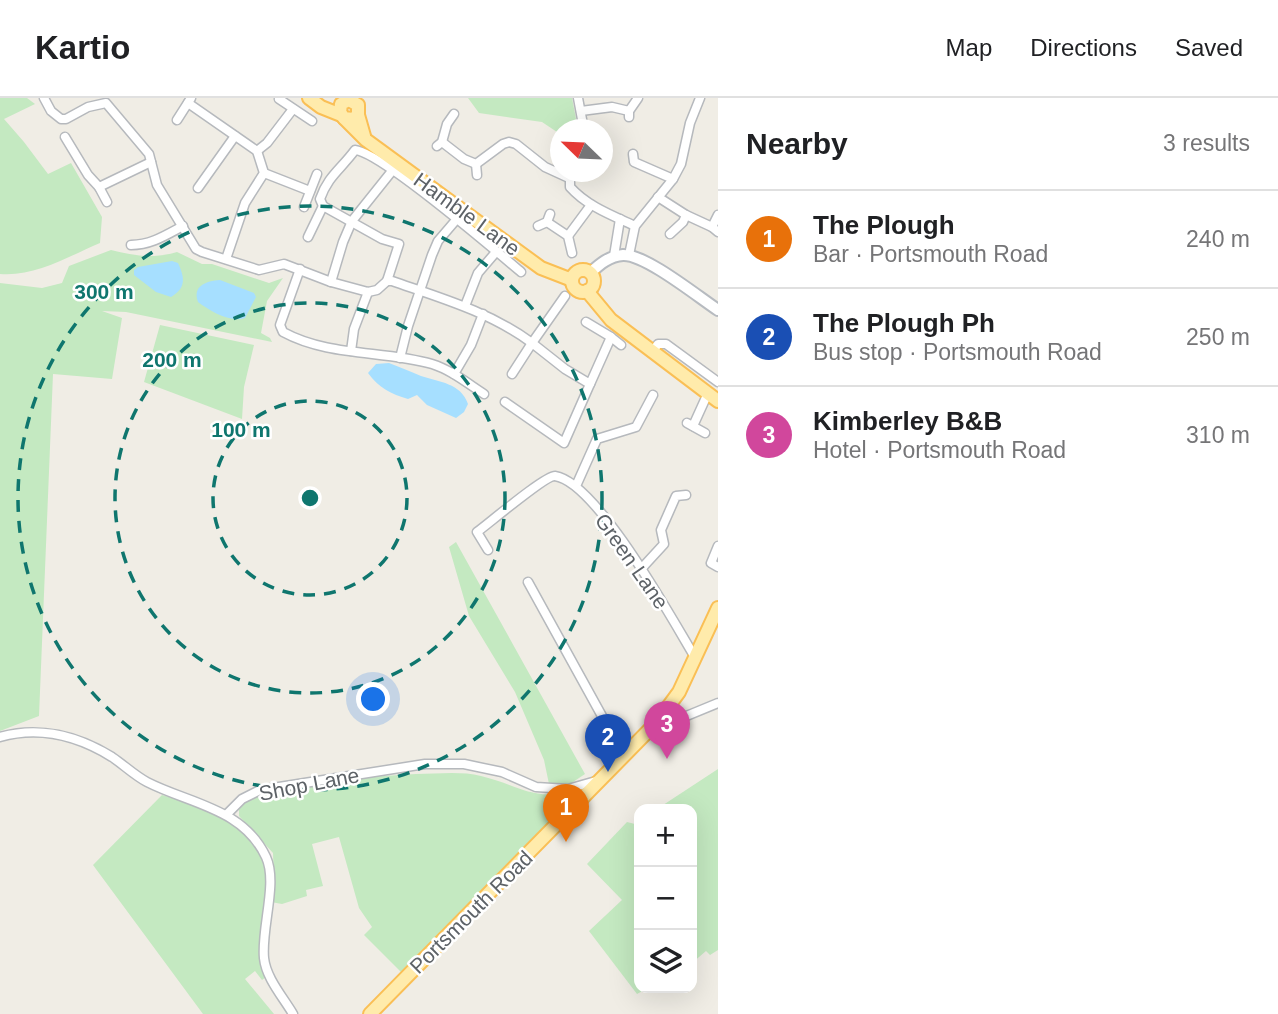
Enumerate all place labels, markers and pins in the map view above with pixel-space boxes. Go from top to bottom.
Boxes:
centre of rings [298,486,322,510]
pin: 3 [644,701,690,759]
pin: 2 [585,714,631,772]
pin: 1 [543,784,589,842]

